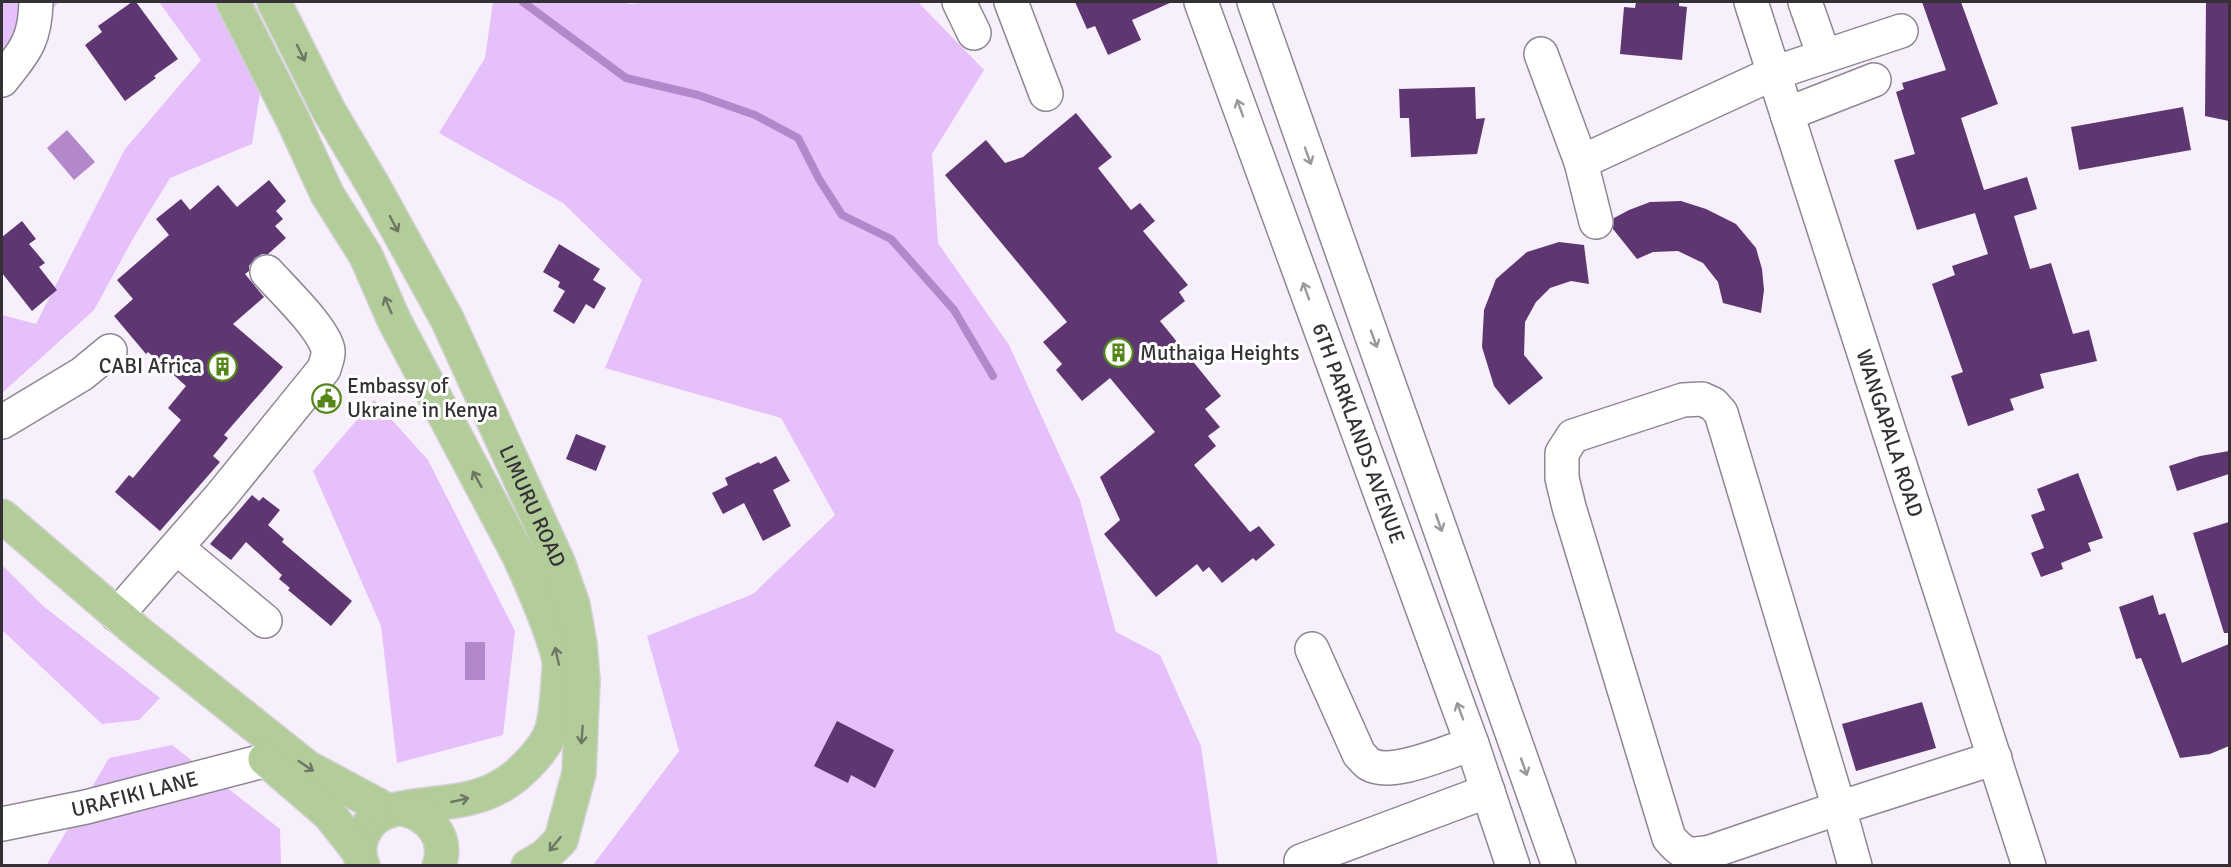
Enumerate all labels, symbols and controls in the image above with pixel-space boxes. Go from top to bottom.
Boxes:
one-way arrow [296,44,307,62]
one-way arrow [1233,99,1244,118]
one-way arrow [1304,146,1315,164]
one-way arrow [389,215,400,233]
one-way arrow [1300,282,1311,301]
one-way arrow [382,297,393,315]
street label: 6TH PARKLANDS AVENUE [1306,319,1411,547]
one-way arrow [1369,329,1380,348]
building icon: Muthaiga Heights [1103,337,1135,369]
place label: Muthaiga Heights [1140,340,1299,366]
street label: WANGAPALA ROAD [1851,346,1929,520]
building icon: CABI Africa [207,350,239,382]
place label: CABI Africa [99,353,202,379]
place label: Embassy of Ukraine in Kenya [347,373,498,423]
public building icon: Embassy of Ukraine in Kenya [310,382,342,414]
street label: LIMURU ROAD [493,441,572,571]
one-way arrow [471,470,482,488]
one-way arrow [1434,513,1445,532]
one-way arrow [551,647,562,666]
one-way arrow [1453,702,1464,721]
one-way arrow [576,724,587,744]
one-way arrow [1520,757,1531,776]
one-way arrow [298,760,314,772]
street label: URAFIKI LANE [69,765,201,823]
one-way arrow [451,793,470,805]
one-way arrow [549,836,562,852]

